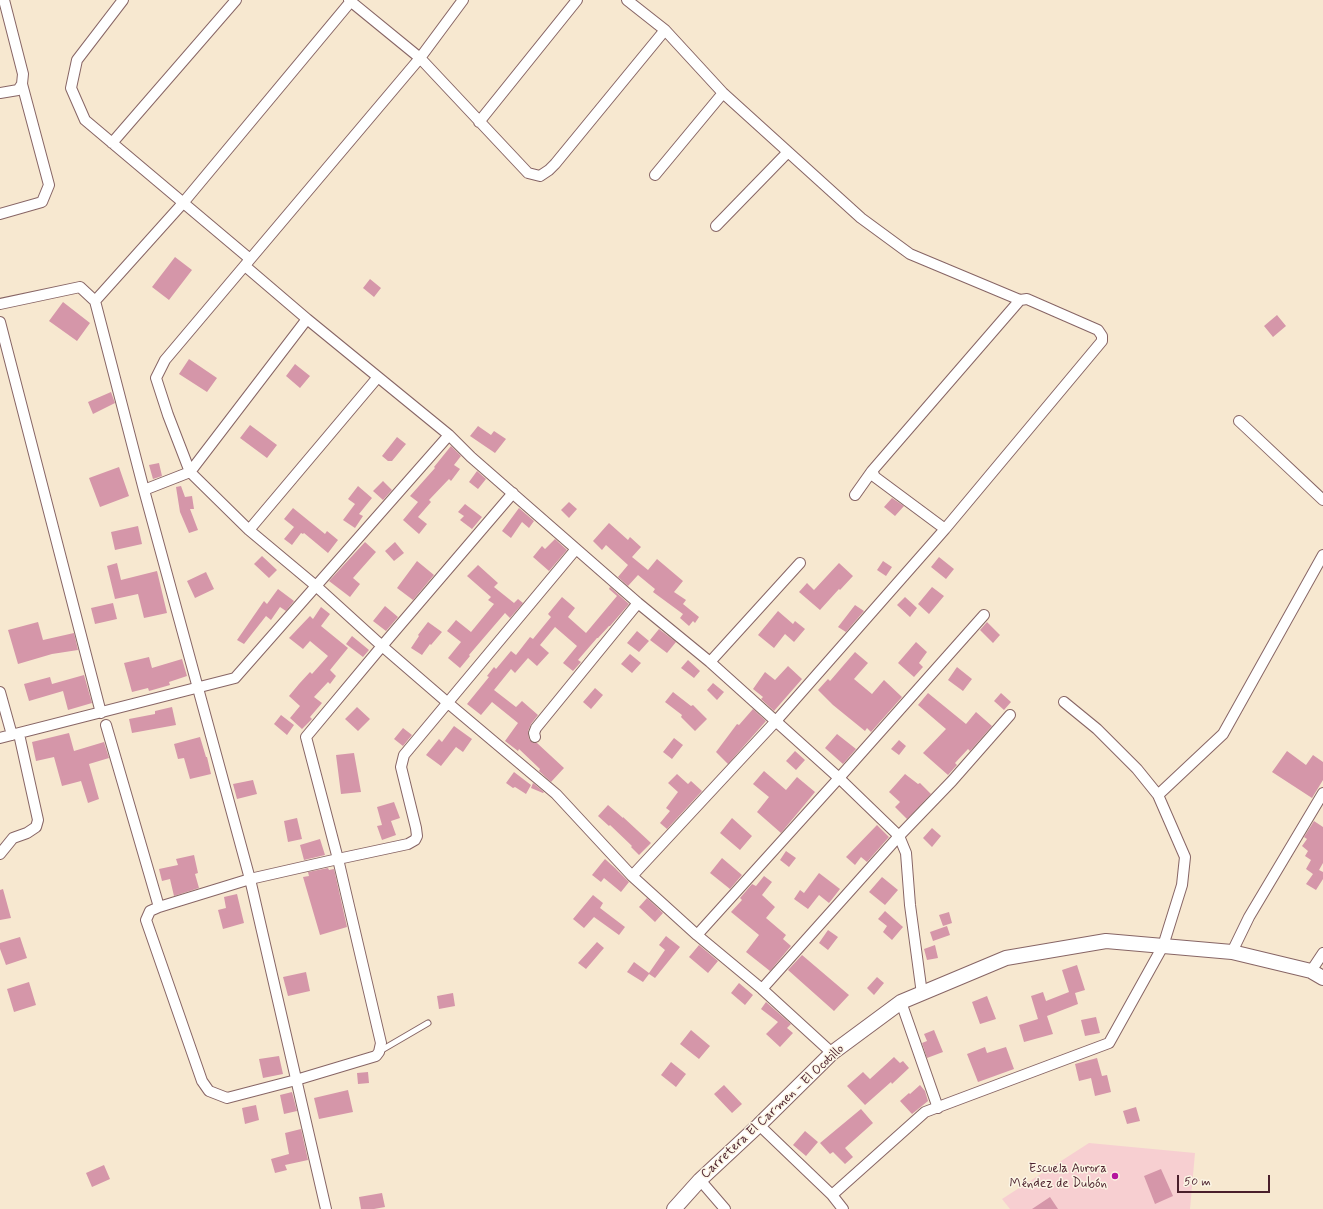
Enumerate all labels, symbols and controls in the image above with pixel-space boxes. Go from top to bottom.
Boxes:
street label: Carretera El Carmen - El Ocotillo [698,1041,848,1183]
place label: Escuela Aurora Méndez de Dubón [1010,1161,1107,1192]
scale bar [1179,1167,1272,1193]
marker: Escuela Aurora Méndez de Dubón [1110,1171,1120,1181]
text: 50 m [1184,1174,1211,1190]

